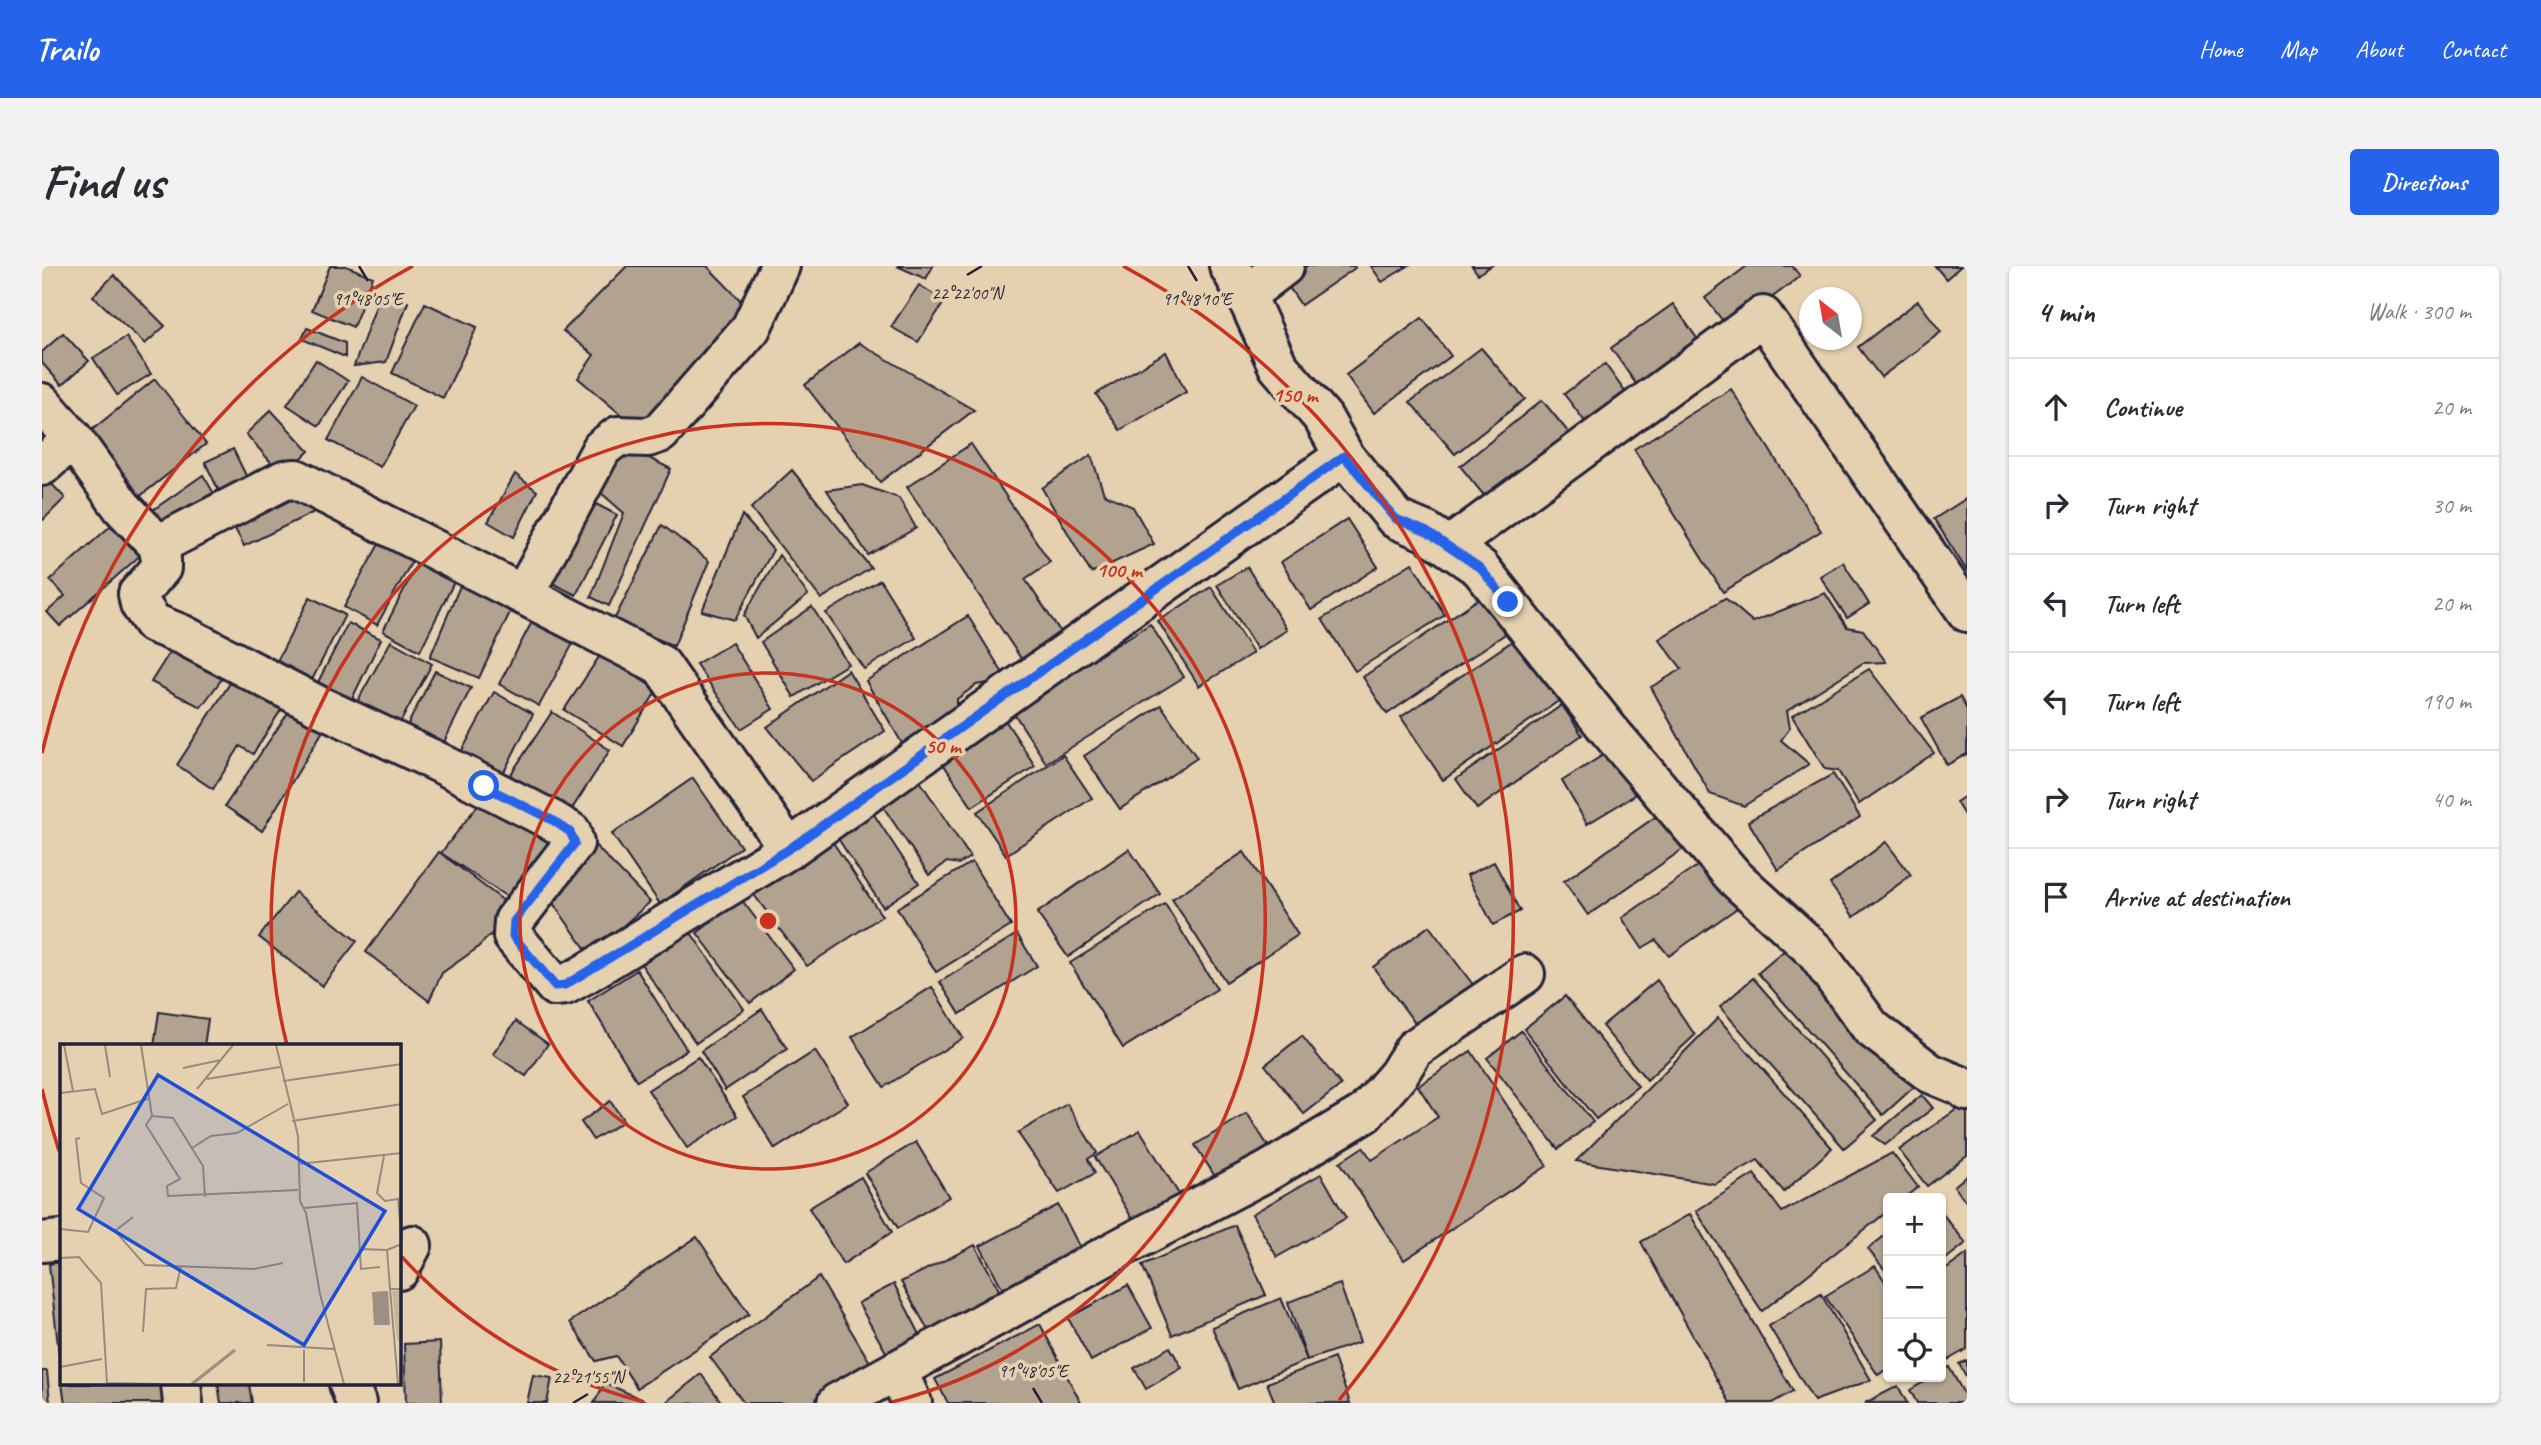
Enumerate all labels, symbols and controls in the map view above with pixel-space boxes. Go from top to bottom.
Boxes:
text: Trailo [35,28,98,70]
text: Home [2199,34,2242,64]
text: Map [2280,34,2317,64]
text: About [2355,34,2403,64]
text: Contact [2441,34,2506,64]
button: Directions [2350,149,2499,215]
text: Find us [42,151,164,213]
text: 22°22'00"N [932,282,1006,304]
north arrow [1799,287,1862,350]
text: 91°48'05"E [333,288,405,310]
text: 91°48'10"E [1162,288,1234,310]
text: 4 min [2037,293,2094,331]
text: Walk · 300 m [2367,297,2471,326]
text: 150 m [1272,382,1320,408]
icon: ahead [2037,388,2075,426]
text: Continue [2104,391,2182,424]
text: 20 m [2432,393,2471,422]
icon: right [2037,486,2075,524]
text: Turn right [2104,489,2195,522]
text: 30 m [2432,491,2471,520]
text: 100 m [1096,557,1144,583]
icon: left [2037,584,2075,622]
route end [1492,586,1523,617]
text: Turn left [2104,587,2179,620]
text: 20 m [2432,589,2471,618]
icon: left [2037,682,2075,720]
text: Turn left [2104,685,2179,718]
text: 190 m [2422,687,2471,716]
text: 50 m [925,733,963,759]
route start [468,770,499,801]
icon: right [2037,780,2075,818]
text: Turn right [2104,783,2195,816]
text: 40 m [2432,785,2471,814]
icon: arrive [2037,878,2075,916]
text: Arrive at destination [2104,881,2290,914]
centre of rings [756,909,780,933]
inset map [60,1044,401,1386]
map controls [1883,1193,1946,1382]
button: + [1883,1193,1946,1256]
button: − [1883,1256,1946,1319]
button: locate [1883,1319,1946,1382]
text: 91°48'05"E [998,1360,1070,1382]
text: 22°21'55"N [553,1366,627,1388]

